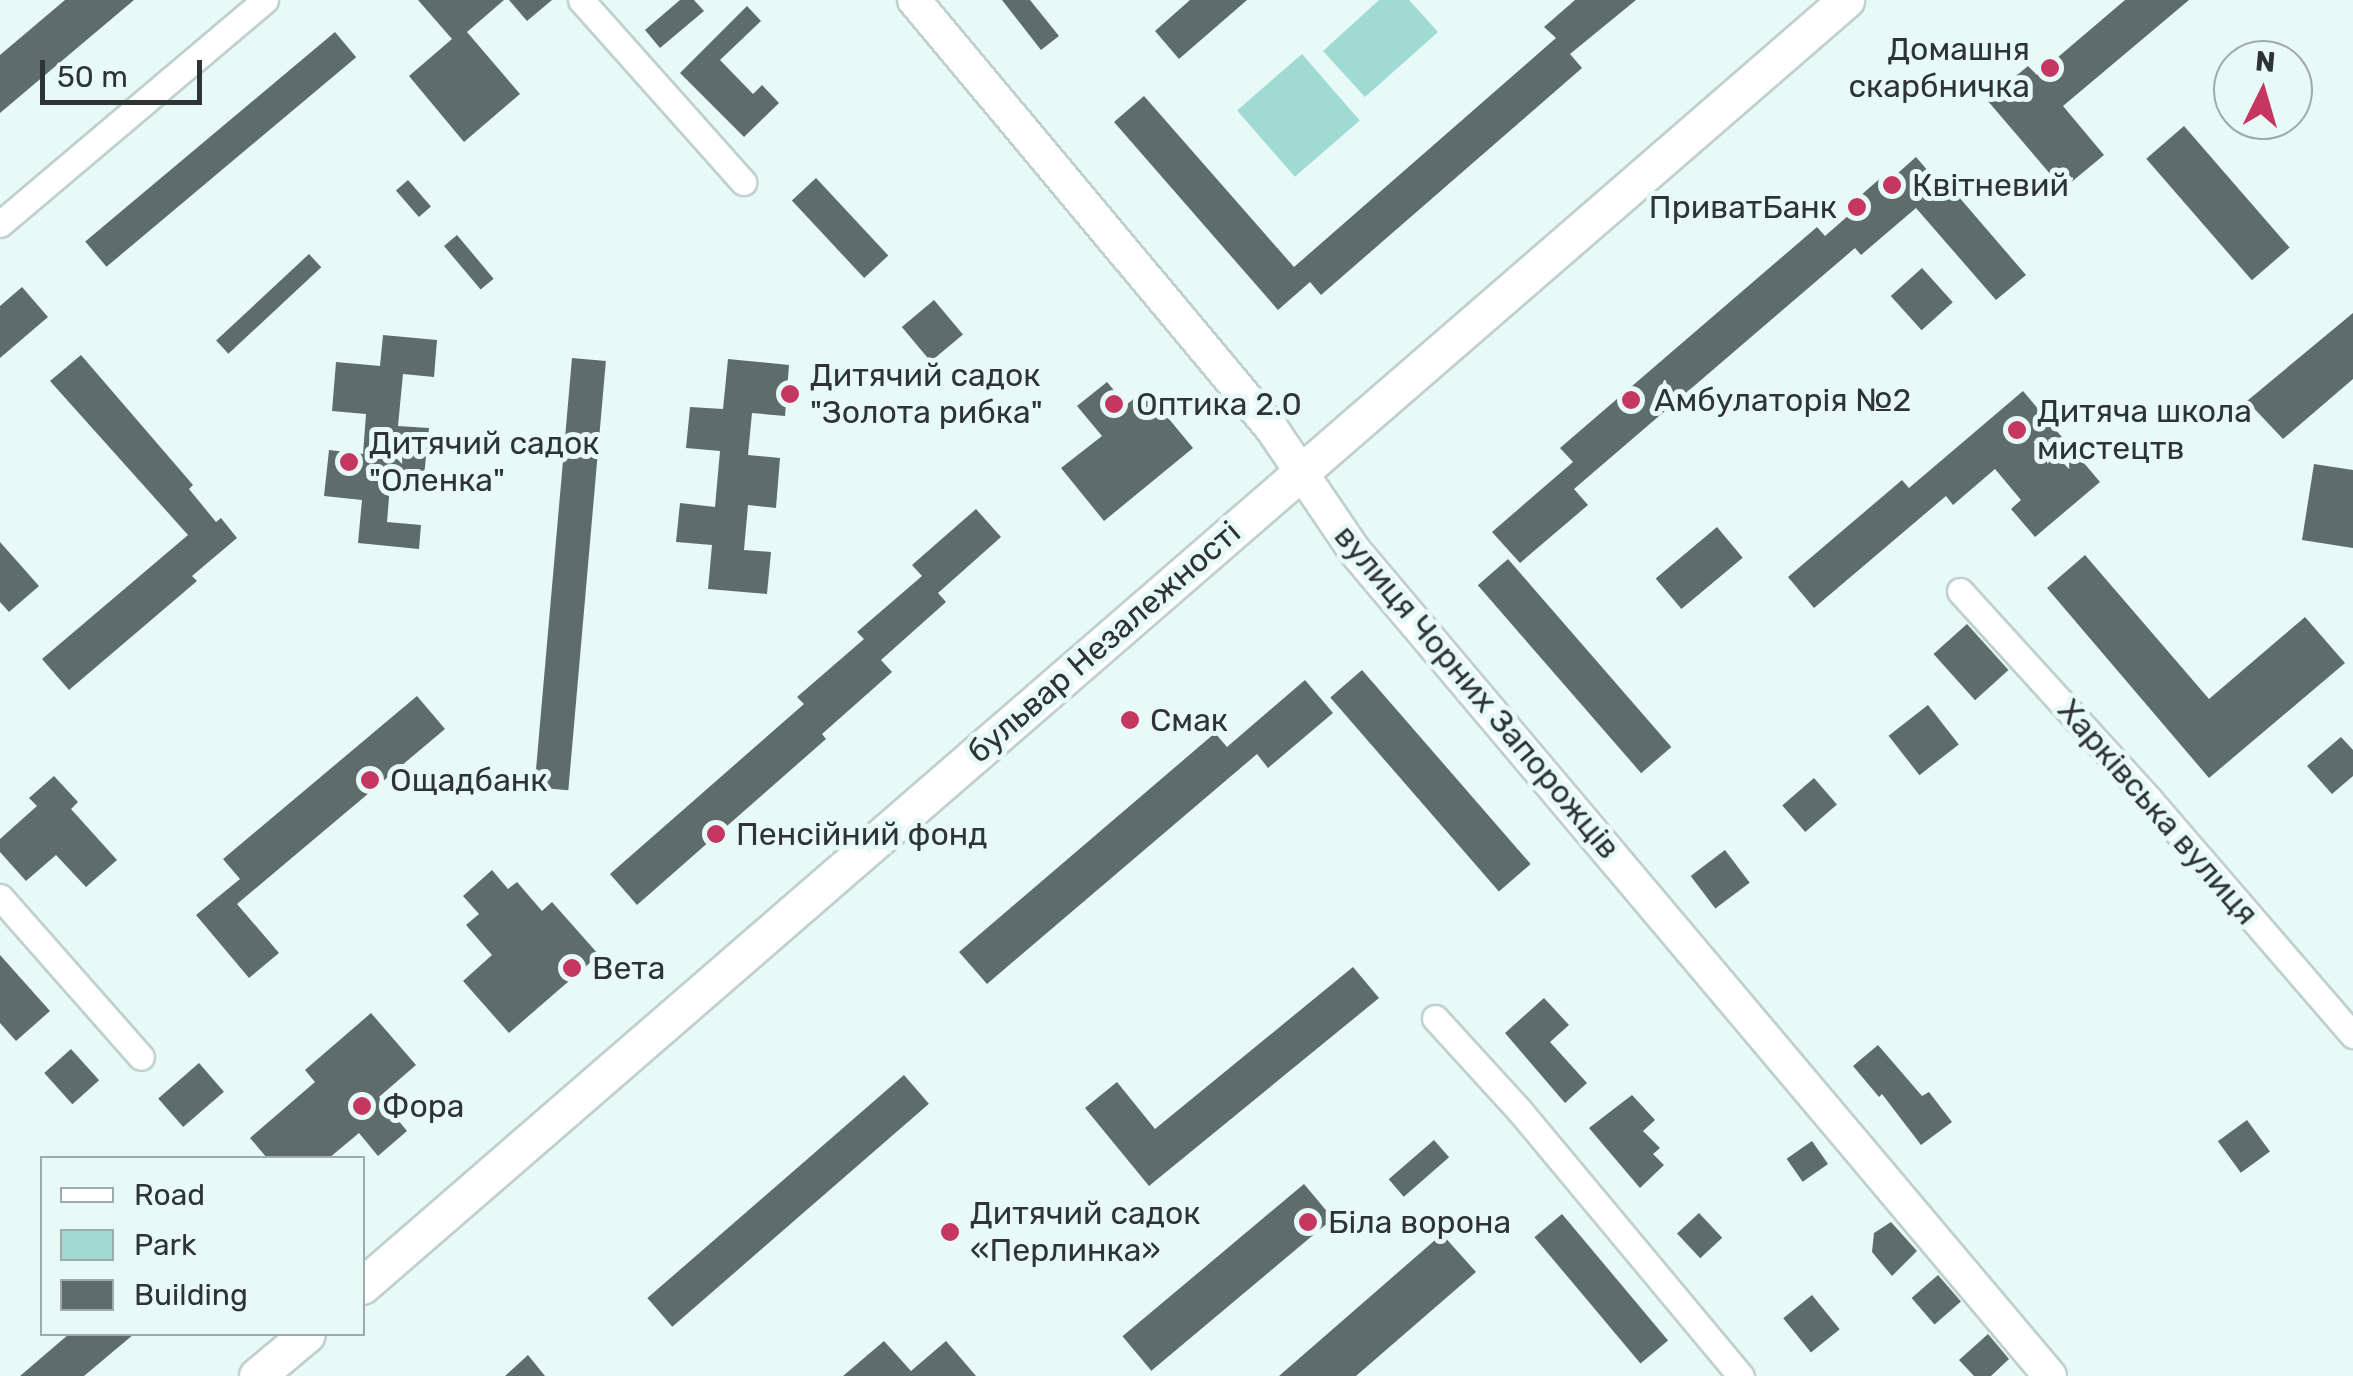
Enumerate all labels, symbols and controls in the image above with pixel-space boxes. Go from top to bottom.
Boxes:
place label: Домашня скарбничка [1848,31,2030,106]
scale bar [45,40,208,102]
north arrow [2213,40,2313,140]
text: N [2254,44,2277,79]
marker: Домашня скарбничка [2039,57,2061,79]
text: 50 m [57,59,128,95]
place label: Квітневий [1912,166,2069,204]
marker: Квітневий [1881,174,1903,196]
place label: ПриватБанк [1649,188,1837,226]
marker: ПриватБанк [1846,196,1868,218]
place label: Дитячий садок "Золота рибка" [810,357,1043,432]
place label: Амбулаторія №2 [1654,381,1911,419]
marker: Дитячий садок "Золота рибка" [779,383,801,405]
place label: Оптика 2.0 [1136,385,1302,423]
marker: Амбулаторія №2 [1618,387,1644,413]
marker: Оптика 2.0 [1101,391,1127,417]
place label: Дитяча школа мистецтв [2037,393,2252,468]
marker: Дитяча школа мистецтв [2006,419,2028,441]
place label: Дитячий садок "Оленка" [369,425,599,500]
marker: Дитячий садок "Оленка" [338,451,360,473]
street label: бульвар Незалежності [960,513,1248,771]
street label: вулиця Чорних Запорожців [1326,518,1628,866]
street label: Харківська вулиця [2050,691,2266,933]
place label: Смак [1150,701,1228,739]
marker: Смак [1119,709,1141,731]
place label: Ощадбанк [390,761,547,799]
marker: Ощадбанк [359,769,381,791]
place label: Пенсійний фонд [736,815,987,853]
marker: Пенсійний фонд [705,823,727,845]
place label: Вета [592,949,665,987]
marker: Вета [561,957,583,979]
place label: Фора [382,1087,464,1125]
marker: Фора [351,1095,373,1117]
legend [40,1156,365,1336]
text: Road [134,1177,205,1213]
place label: Дитячий садок «Перлинка» [970,1195,1200,1270]
place label: Біла ворона [1328,1203,1511,1241]
marker: Біла ворона [1297,1211,1319,1233]
marker: Дитячий садок «Перлинка» [939,1221,961,1243]
text: Park [134,1227,196,1263]
text: Building [134,1277,248,1313]

